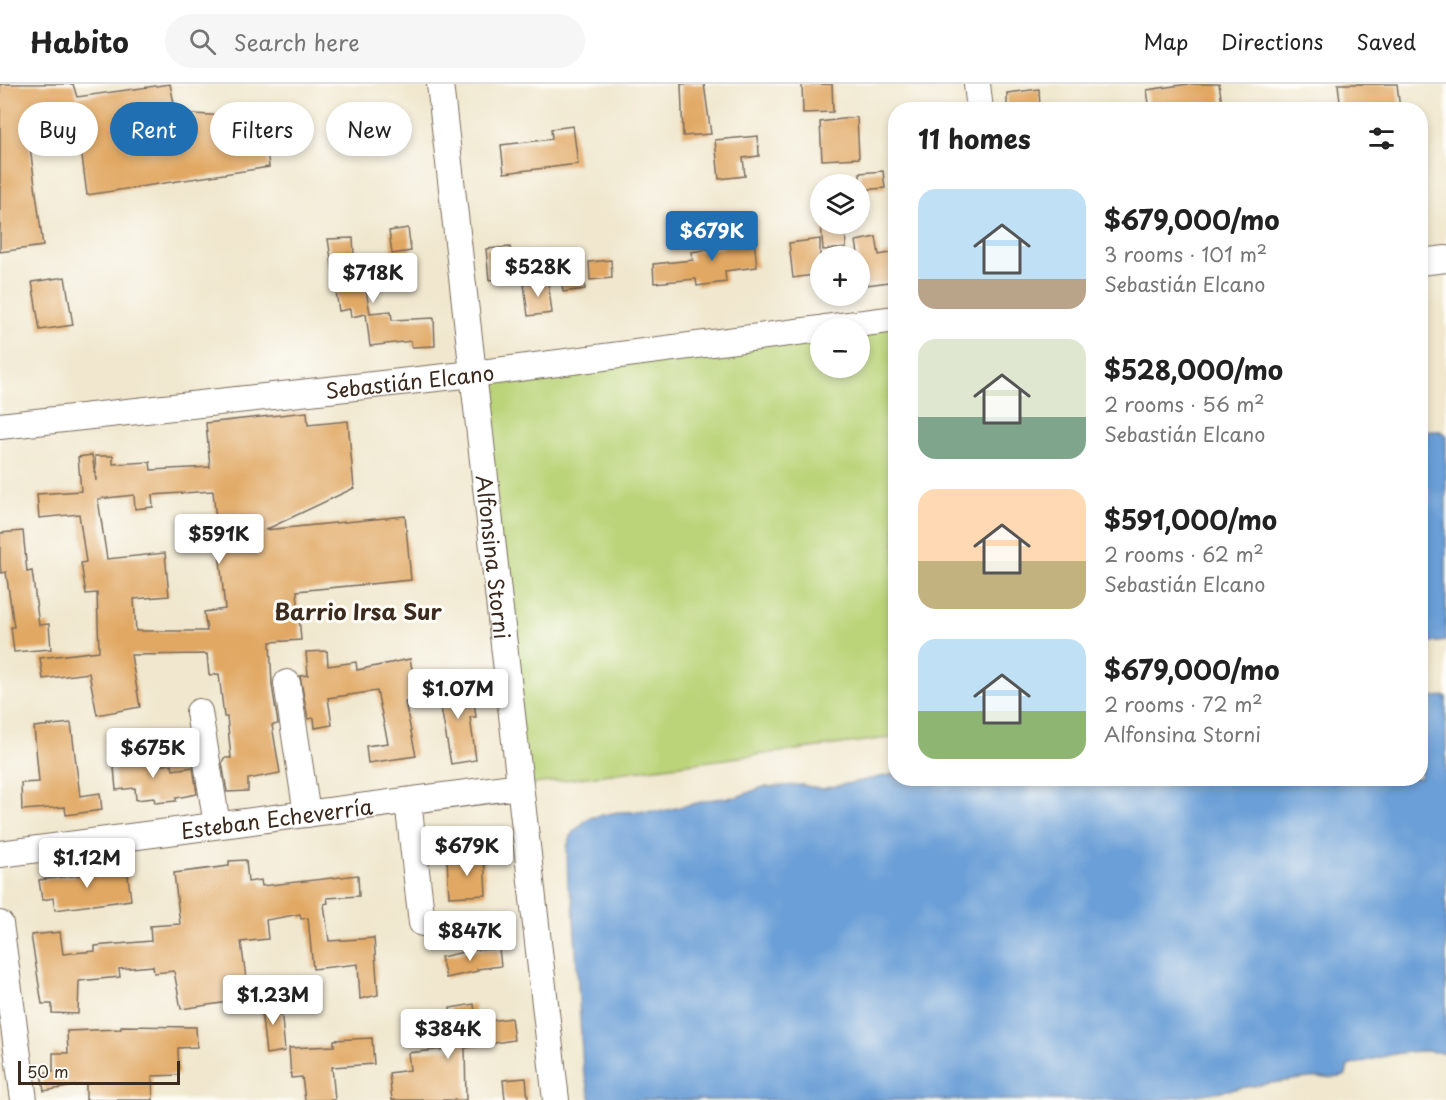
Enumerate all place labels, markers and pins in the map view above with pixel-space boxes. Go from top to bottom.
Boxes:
pin: $679K [670,211,754,262]
pin: $528K [496,247,580,298]
pin: $718K [331,253,415,304]
pin: $591K [177,514,261,565]
pin: $1.07M [409,669,507,720]
pin: $675K [111,728,195,779]
pin: $679K [425,826,509,877]
pin: $1.12M [38,838,136,889]
pin: $847K [428,911,512,962]
pin: $1.23M [224,975,322,1026]
pin: $384K [406,1009,490,1060]

